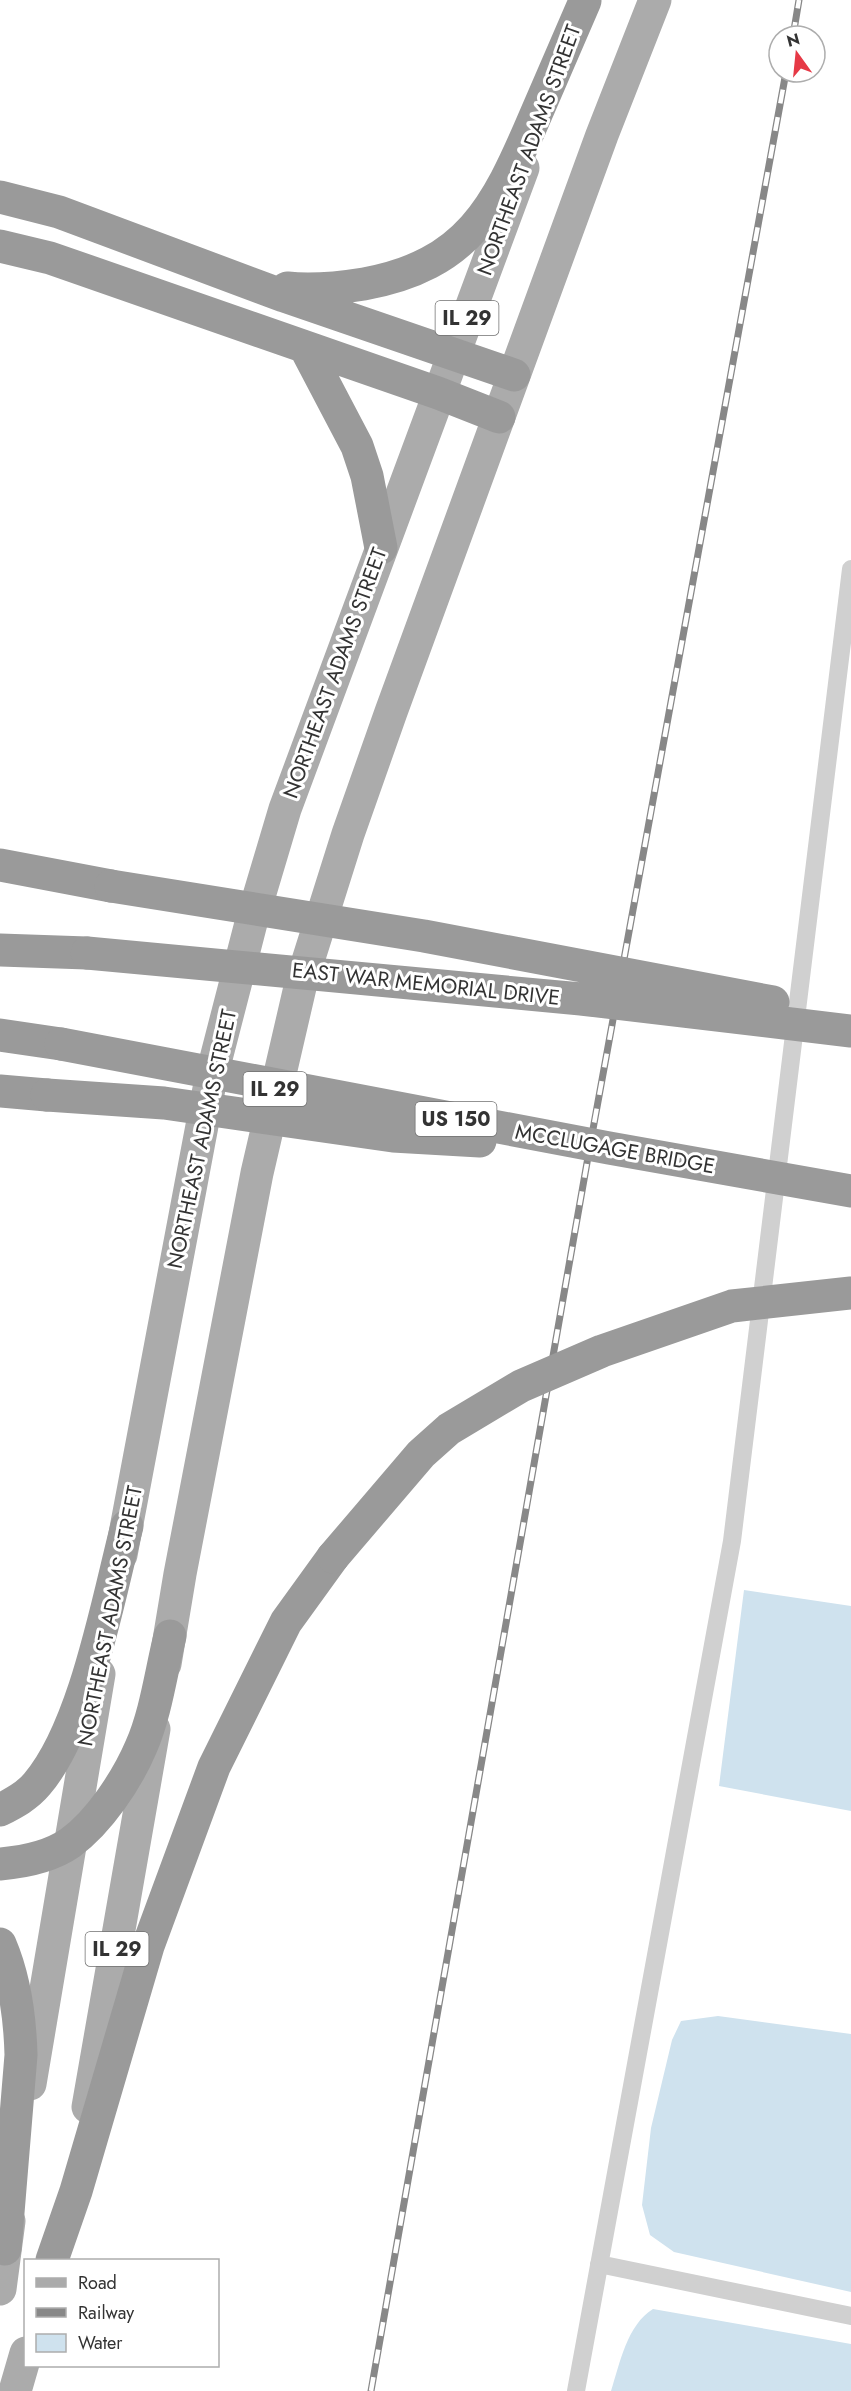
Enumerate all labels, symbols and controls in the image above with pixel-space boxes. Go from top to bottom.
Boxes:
street label: NORTHEAST ADAMS STREET [470,20,588,279]
north arrow [767,24,827,84]
text: N [784,27,802,53]
road number: IL 29 [436,301,498,335]
street label: NORTHEAST ADAMS STREET [276,543,394,802]
street label: EAST WAR MEMORIAL DRIVE [291,955,561,1013]
street label: NORTHEAST ADAMS STREET [160,1006,244,1271]
road number: IL 29 [244,1072,306,1106]
road number: US 150 [416,1102,496,1136]
street label: MCCLUGAGE BRIDGE [513,1117,717,1181]
street label: NORTHEAST ADAMS STREET [70,1483,150,1749]
road number: IL 29 [86,1932,148,1966]
legend [24,2259,219,2367]
text: Road [78,2270,117,2296]
text: Railway [78,2300,134,2326]
text: Water [78,2330,123,2356]

